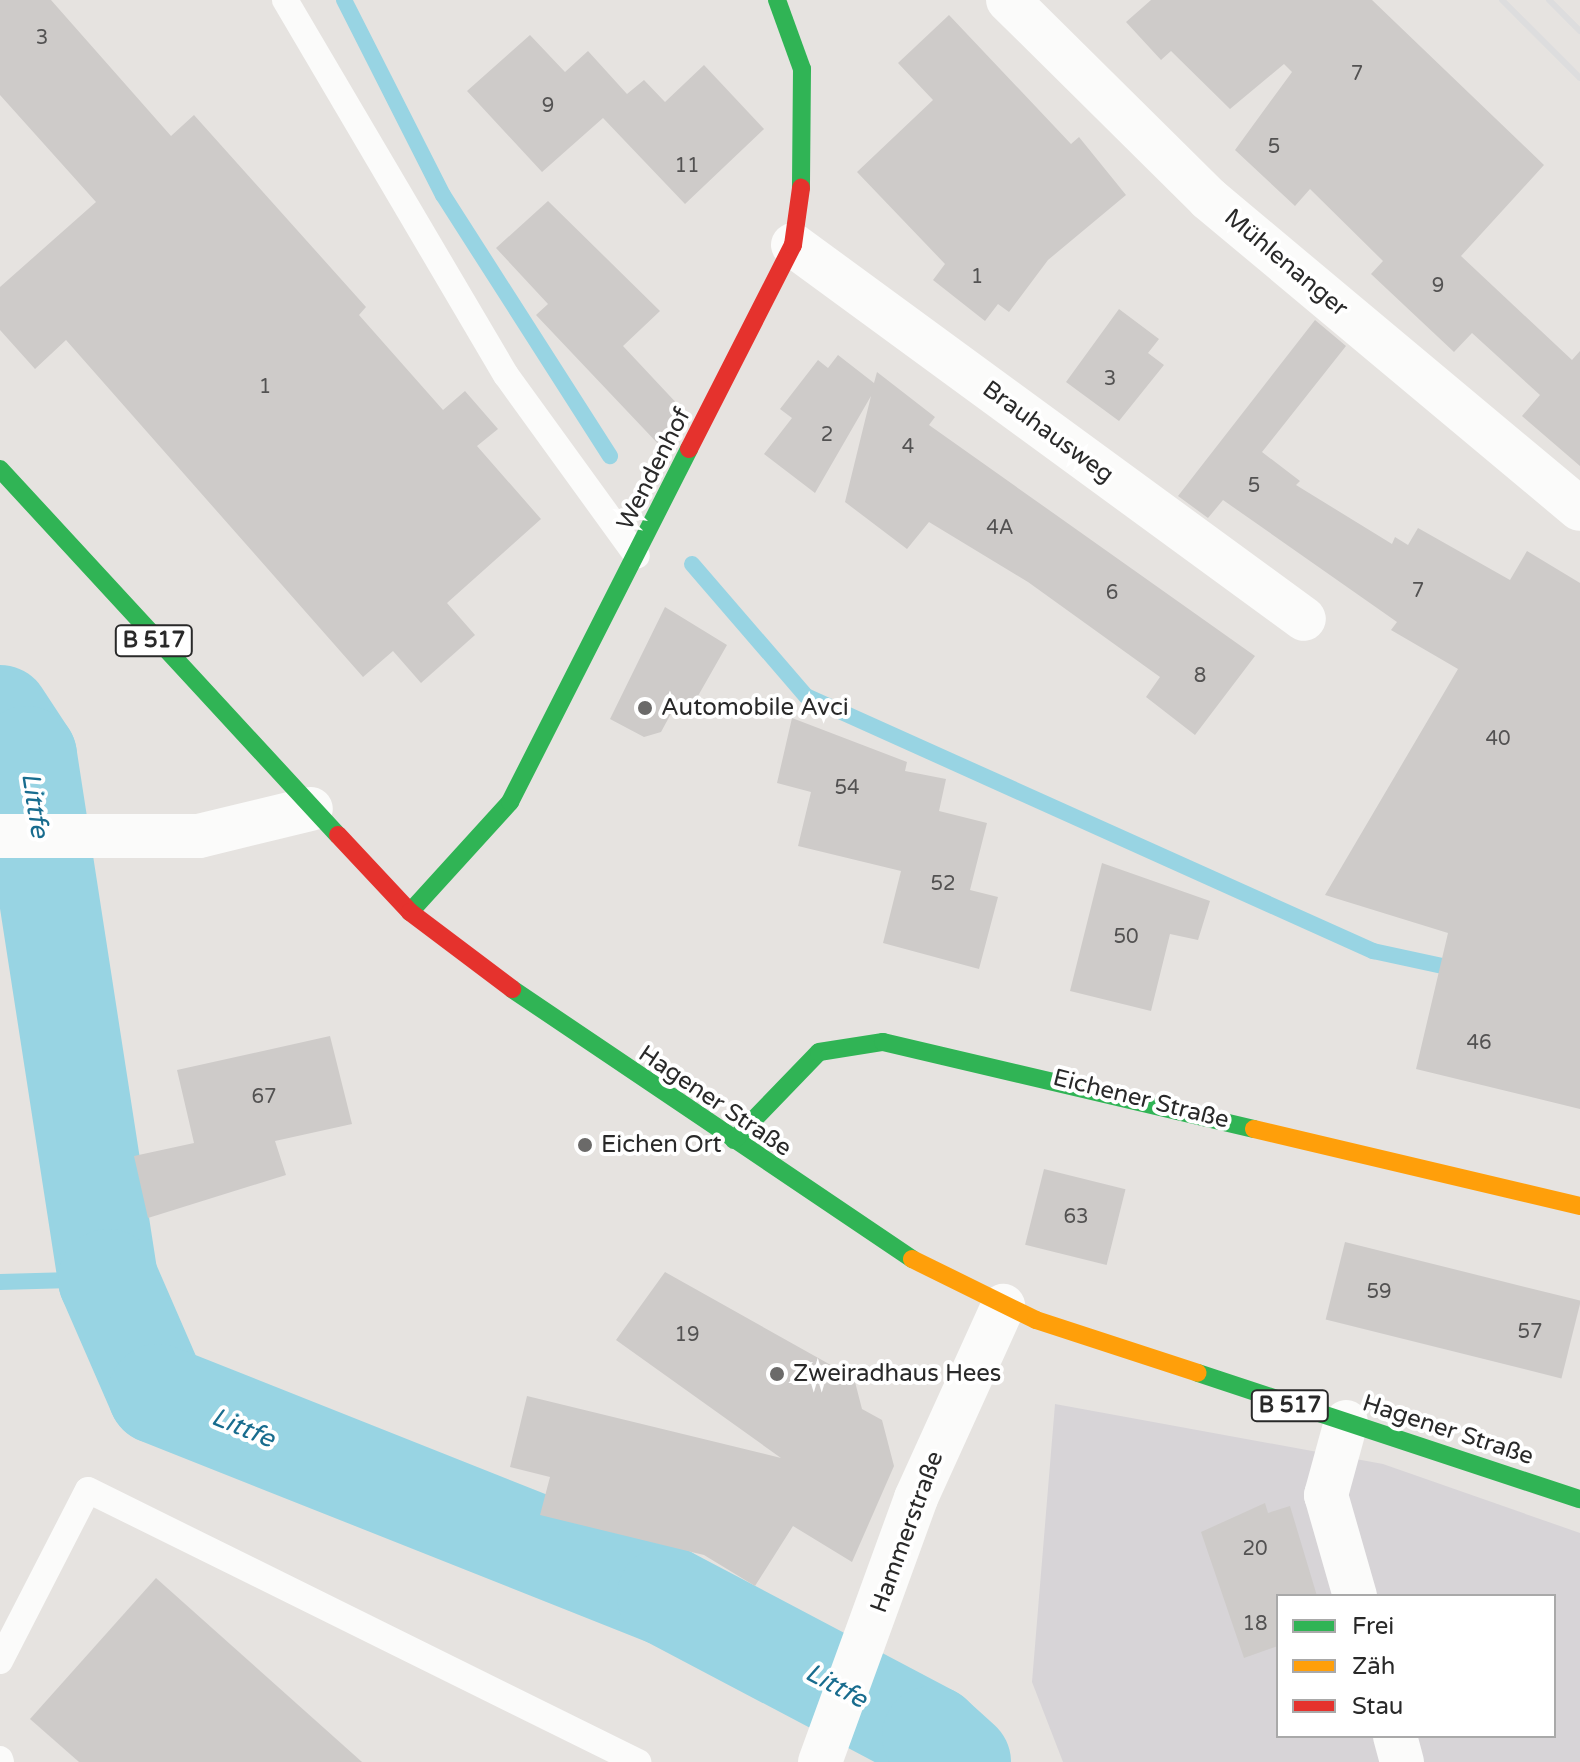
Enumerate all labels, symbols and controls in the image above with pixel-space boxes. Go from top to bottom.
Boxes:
house number: 3 [36,26,48,50]
house number: 7 [1351,62,1363,86]
house number: 9 [542,94,554,118]
house number: 5 [1268,135,1280,159]
house number: 11 [674,154,700,178]
street label: Mühlenanger [1218,203,1354,323]
house number: 1 [971,265,983,289]
house number: 9 [1432,274,1444,298]
house number: 3 [1104,367,1116,391]
house number: 1 [259,375,271,399]
street label: Brauhausweg [977,375,1119,489]
street label: Wendenhof [611,403,697,535]
house number: 2 [821,423,833,447]
house number: 4 [902,435,914,459]
house number: 5 [1248,474,1260,498]
house number: 4A [986,516,1014,540]
house number: 7 [1412,579,1424,603]
house number: 6 [1106,581,1118,605]
road number: B 517 [114,623,194,659]
house number: 8 [1194,664,1206,688]
place label: Automobile Avci [661,694,849,722]
marker: Automobile Avci [636,699,654,717]
house number: 40 [1485,727,1511,751]
water label: Littfe [14,770,56,840]
house number: 54 [834,776,860,800]
house number: 52 [930,872,956,896]
house number: 50 [1113,925,1139,949]
house number: 46 [1466,1031,1492,1055]
street label: Hagener Straße [633,1039,797,1163]
street label: Eichener Straße [1050,1063,1232,1135]
house number: 67 [251,1085,277,1109]
place label: Eichen Ort [601,1131,722,1159]
marker: Eichen Ort [576,1136,594,1154]
house number: 63 [1063,1205,1089,1229]
house number: 59 [1366,1280,1392,1304]
house number: 57 [1517,1320,1543,1344]
house number: 19 [674,1323,700,1347]
place label: Zweiradhaus Hees [793,1360,1001,1388]
marker: Zweiradhaus Hees [768,1365,786,1383]
road number: B 517 [1250,1388,1330,1424]
street label: Hagener Straße [1359,1389,1537,1471]
water label: Littfe [207,1401,279,1455]
street label: Hammerstraße [864,1447,950,1617]
house number: 20 [1242,1537,1268,1561]
legend [1276,1594,1556,1738]
house number: 18 [1242,1612,1268,1636]
text: Frei [1352,1612,1394,1641]
text: Zäh [1352,1652,1395,1681]
water label: Littfe [800,1657,872,1715]
text: Stau [1352,1692,1403,1721]

